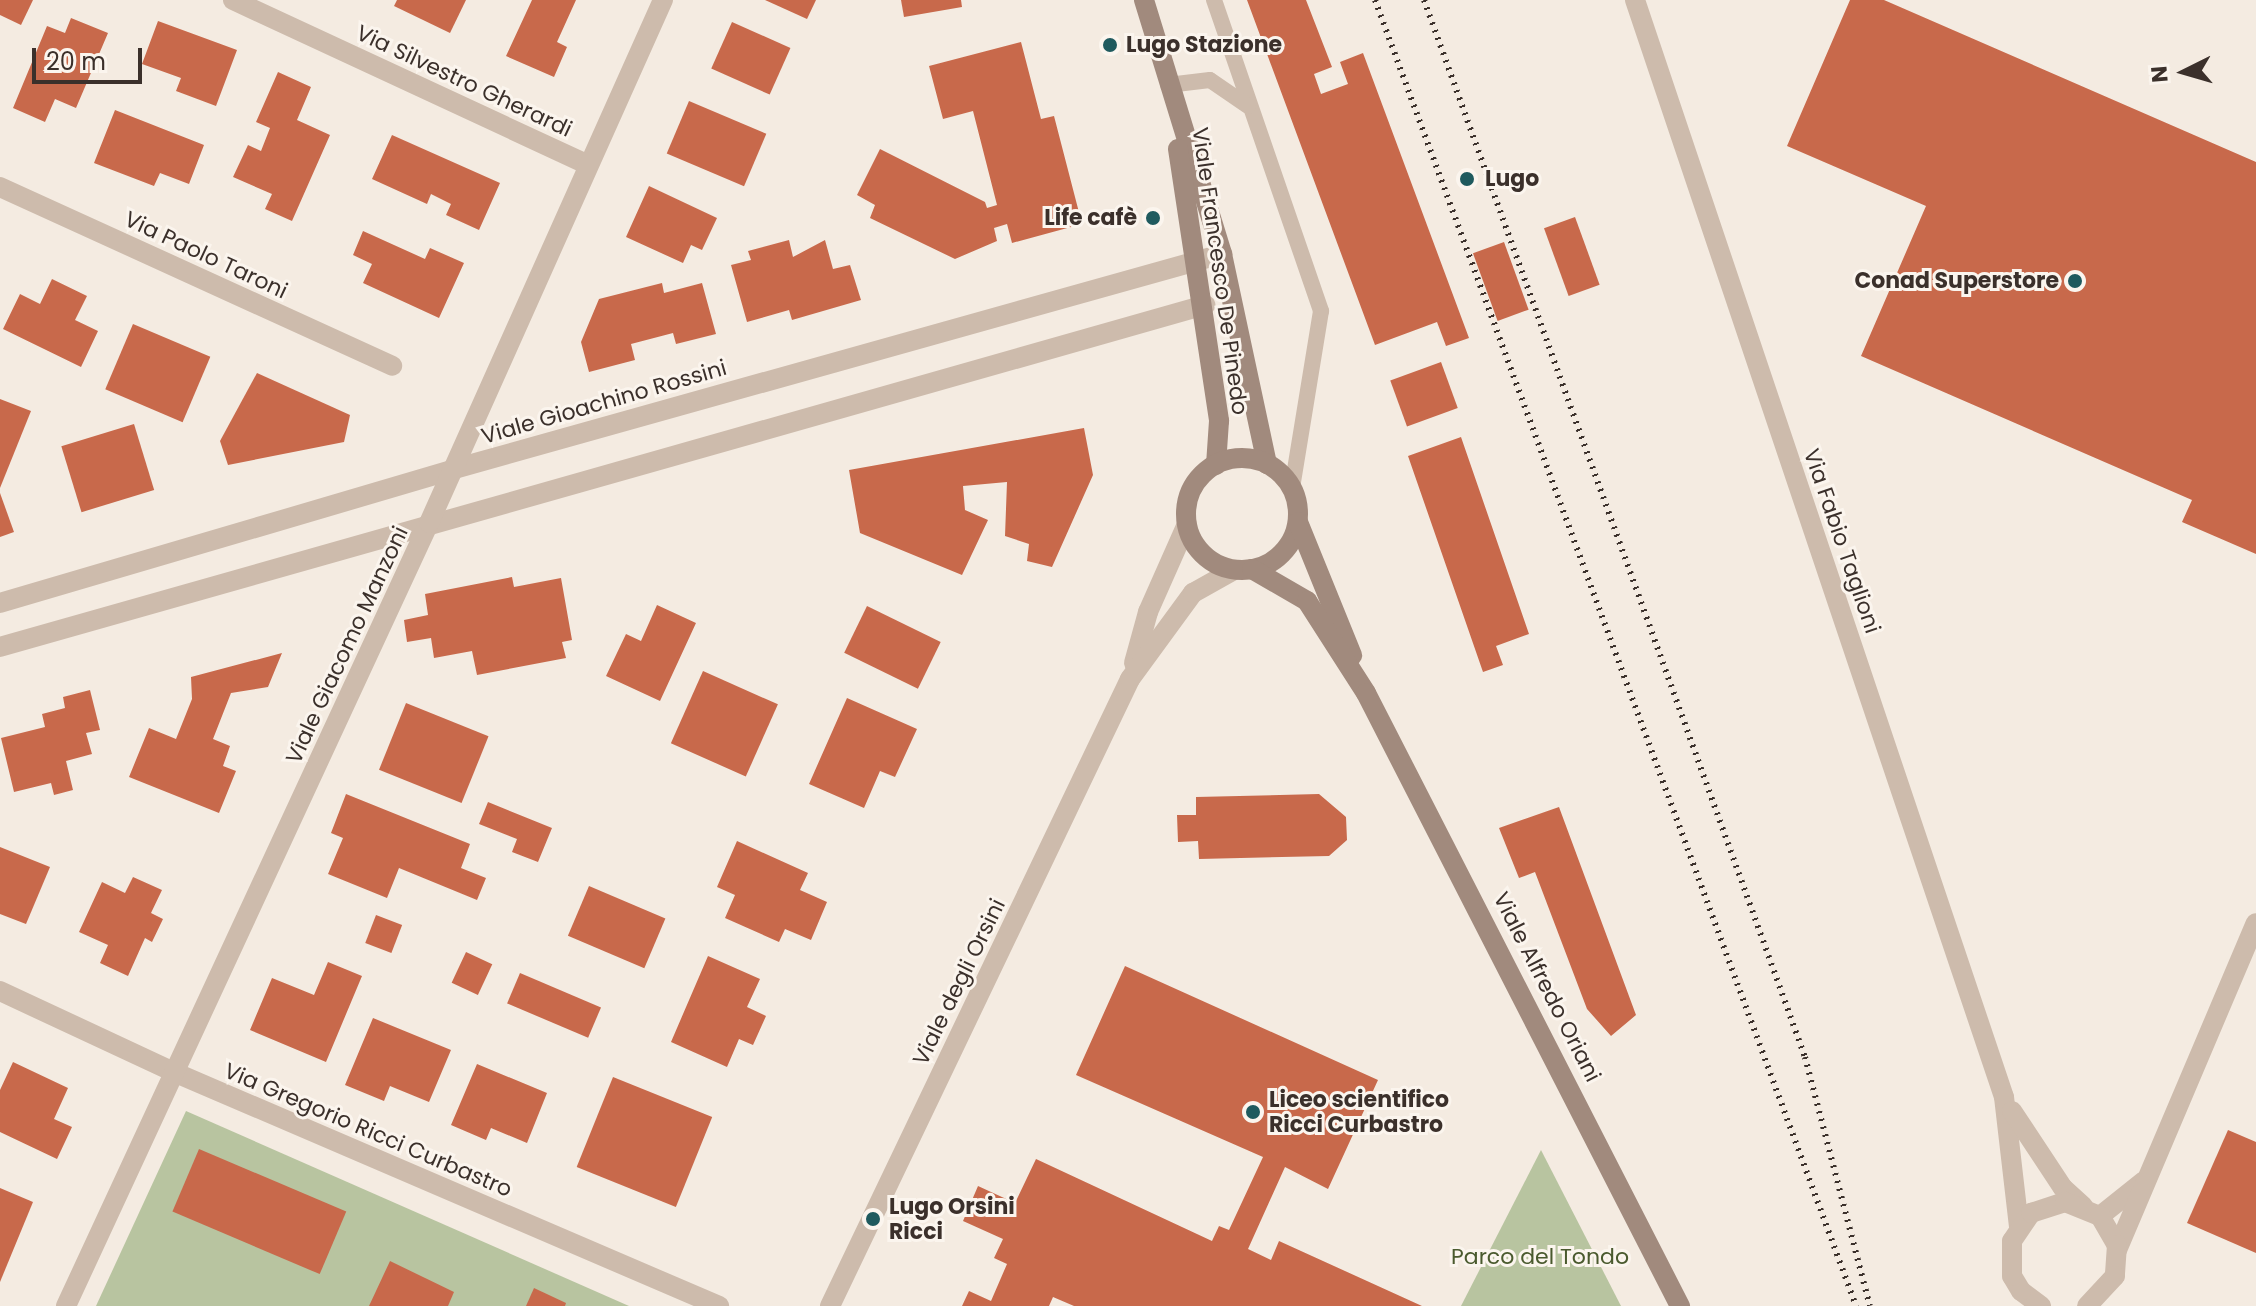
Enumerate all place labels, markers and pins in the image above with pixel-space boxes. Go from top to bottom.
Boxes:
place label: Lugo Stazione [1126,32,1282,58]
marker: Lugo Stazione [1101,36,1119,54]
place label: Lugo [1485,166,1539,192]
marker: Lugo [1456,168,1478,190]
place label: Life cafè [1044,205,1137,231]
marker: Life cafè [1144,209,1162,227]
place label: Conad Superstore [1854,268,2059,294]
marker: Conad Superstore [2066,272,2084,290]
place label: Liceo scientifico Ricci Curbastro [1269,1086,1449,1138]
marker: Liceo scientifico Ricci Curbastro [1244,1103,1262,1121]
place label: Lugo Orsini Ricci [889,1193,1015,1244]
marker: Lugo Orsini Ricci [864,1210,882,1228]

